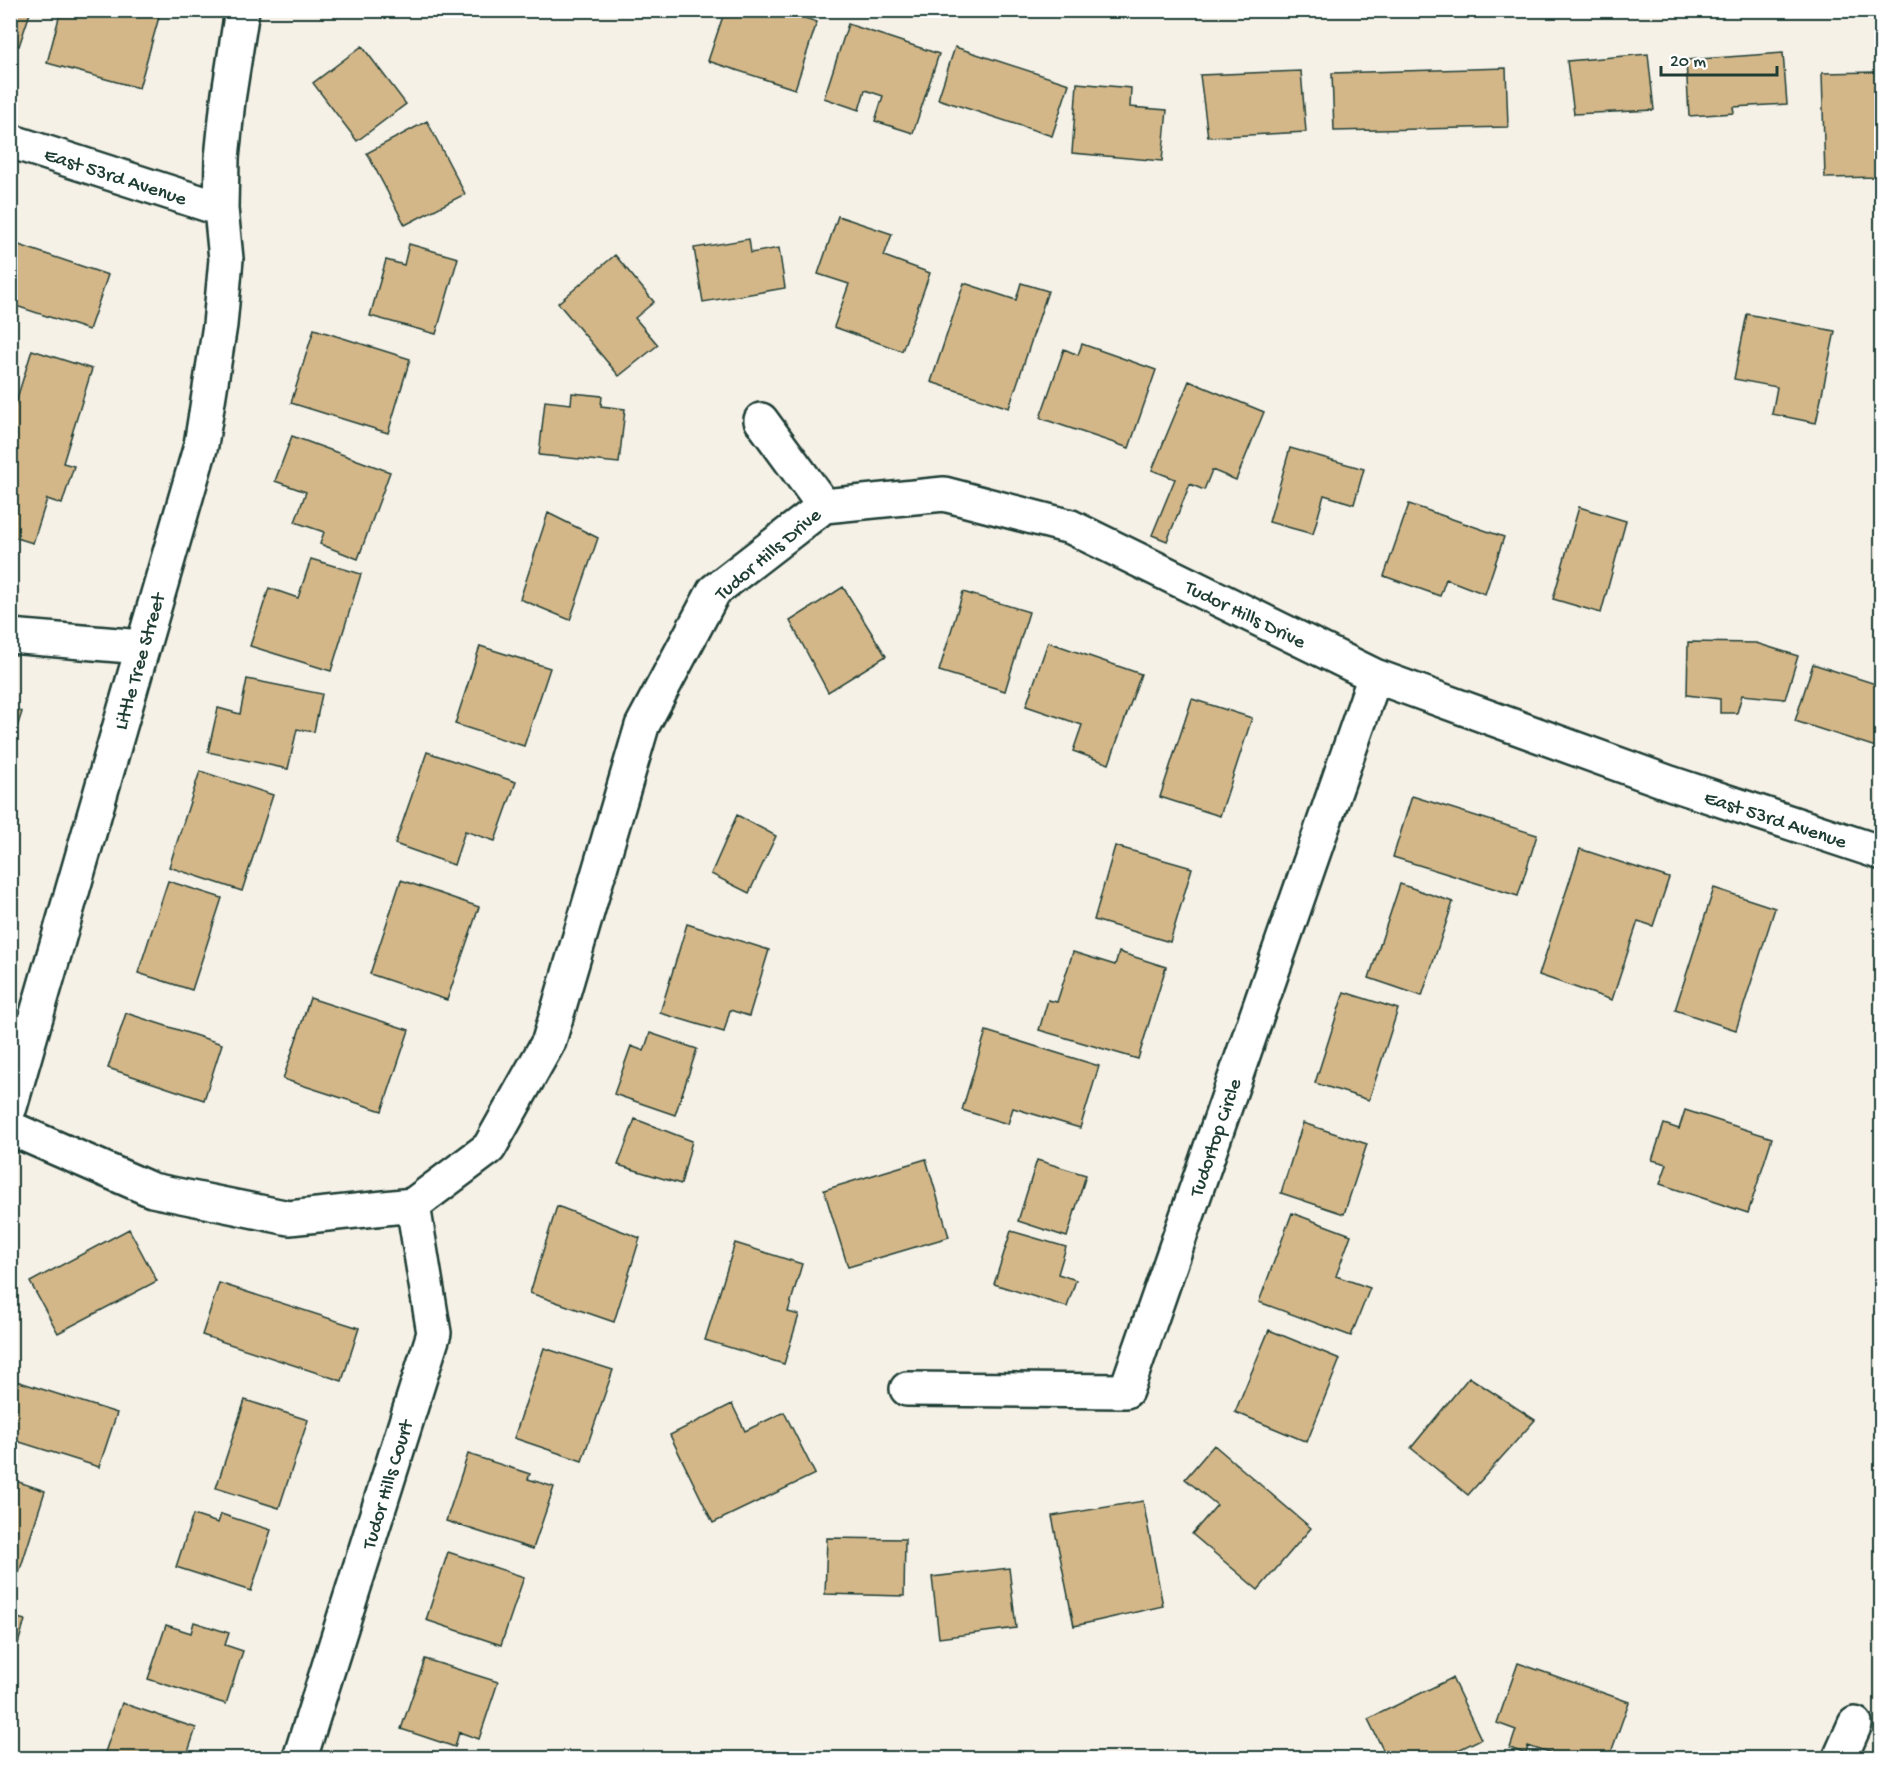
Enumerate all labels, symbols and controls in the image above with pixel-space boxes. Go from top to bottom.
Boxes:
scale bar [1661,39,1776,77]
text: 20 m [1670,52,1706,73]
street label: East 53rd Avenue [41,144,190,212]
street label: Tudor Hills Drive [711,504,827,607]
street label: Tudor Hills Drive [1180,577,1309,656]
street label: Little Tree Street [111,589,172,733]
street label: East 53rd Avenue [1701,787,1850,855]
street label: Tudortop Circle [1186,1076,1248,1201]
street label: Tudor Hills Court [359,1416,420,1553]

